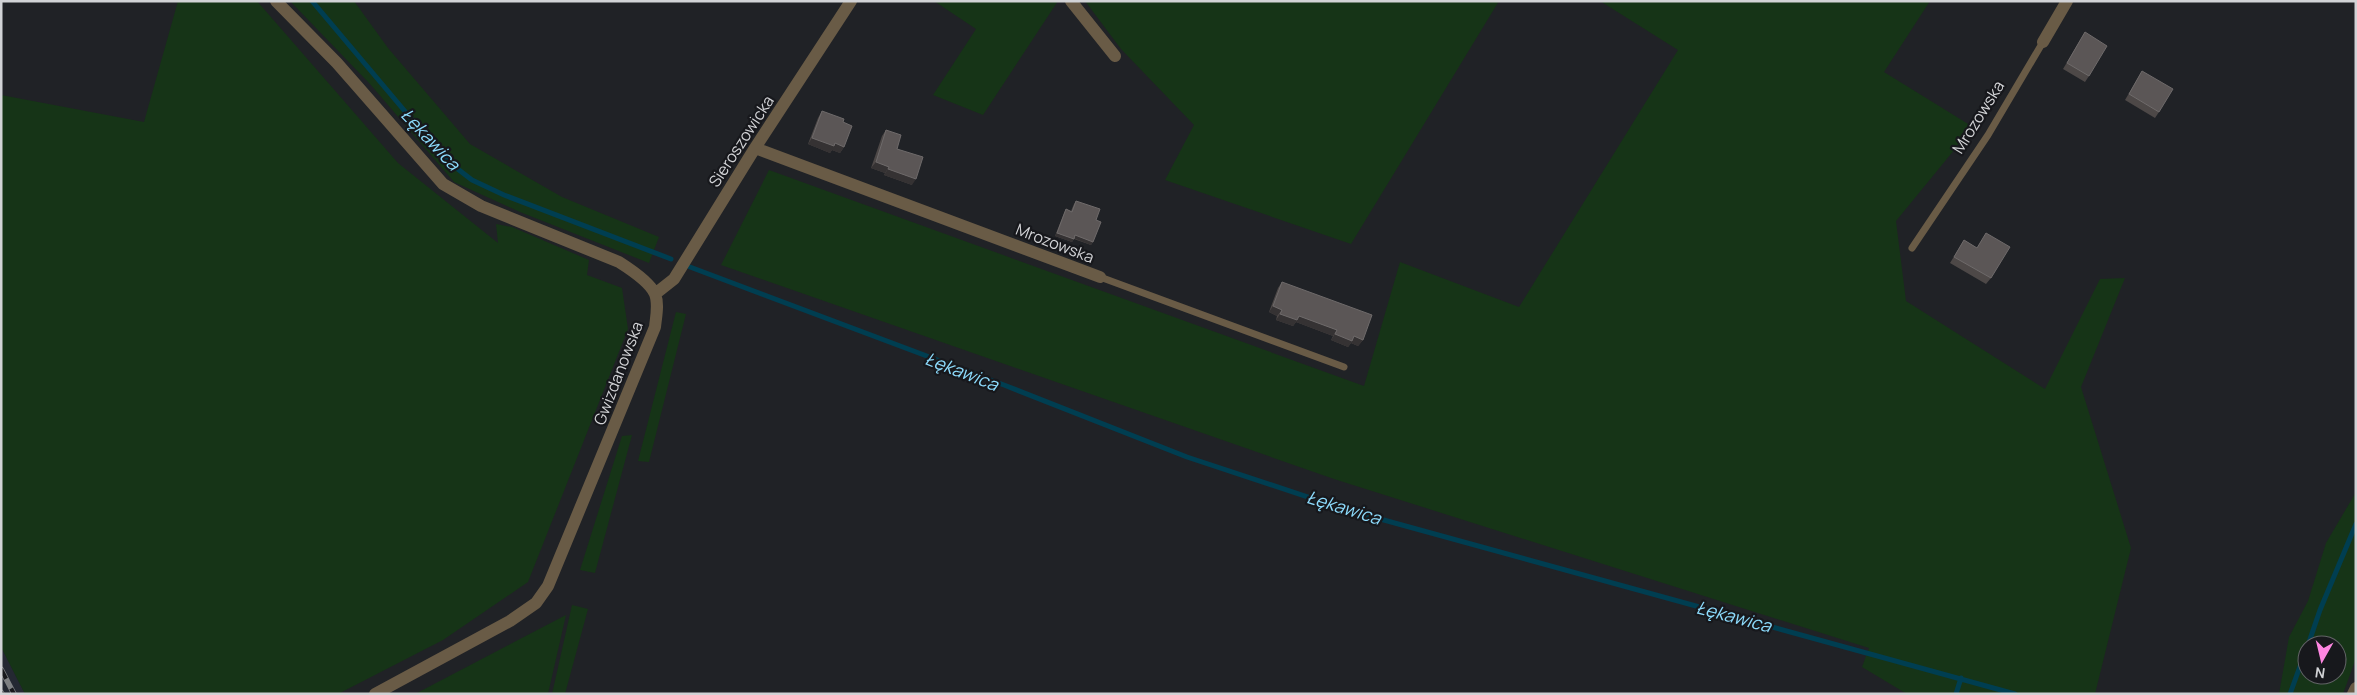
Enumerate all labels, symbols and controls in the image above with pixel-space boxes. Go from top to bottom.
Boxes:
street label: Mrozowska [1947,76,2009,158]
street label: Sieroszowicka [703,91,779,191]
water label: Łękawica [396,103,466,176]
street label: Mrozowska [1013,218,1097,268]
street label: Gwizdanowska [588,318,648,428]
water label: Łękawica [922,346,1003,396]
water label: Łękawica [1304,484,1385,530]
water label: Łękawica [1694,595,1775,638]
north arrow [2297,635,2347,685]
text: N [2314,663,2326,683]

